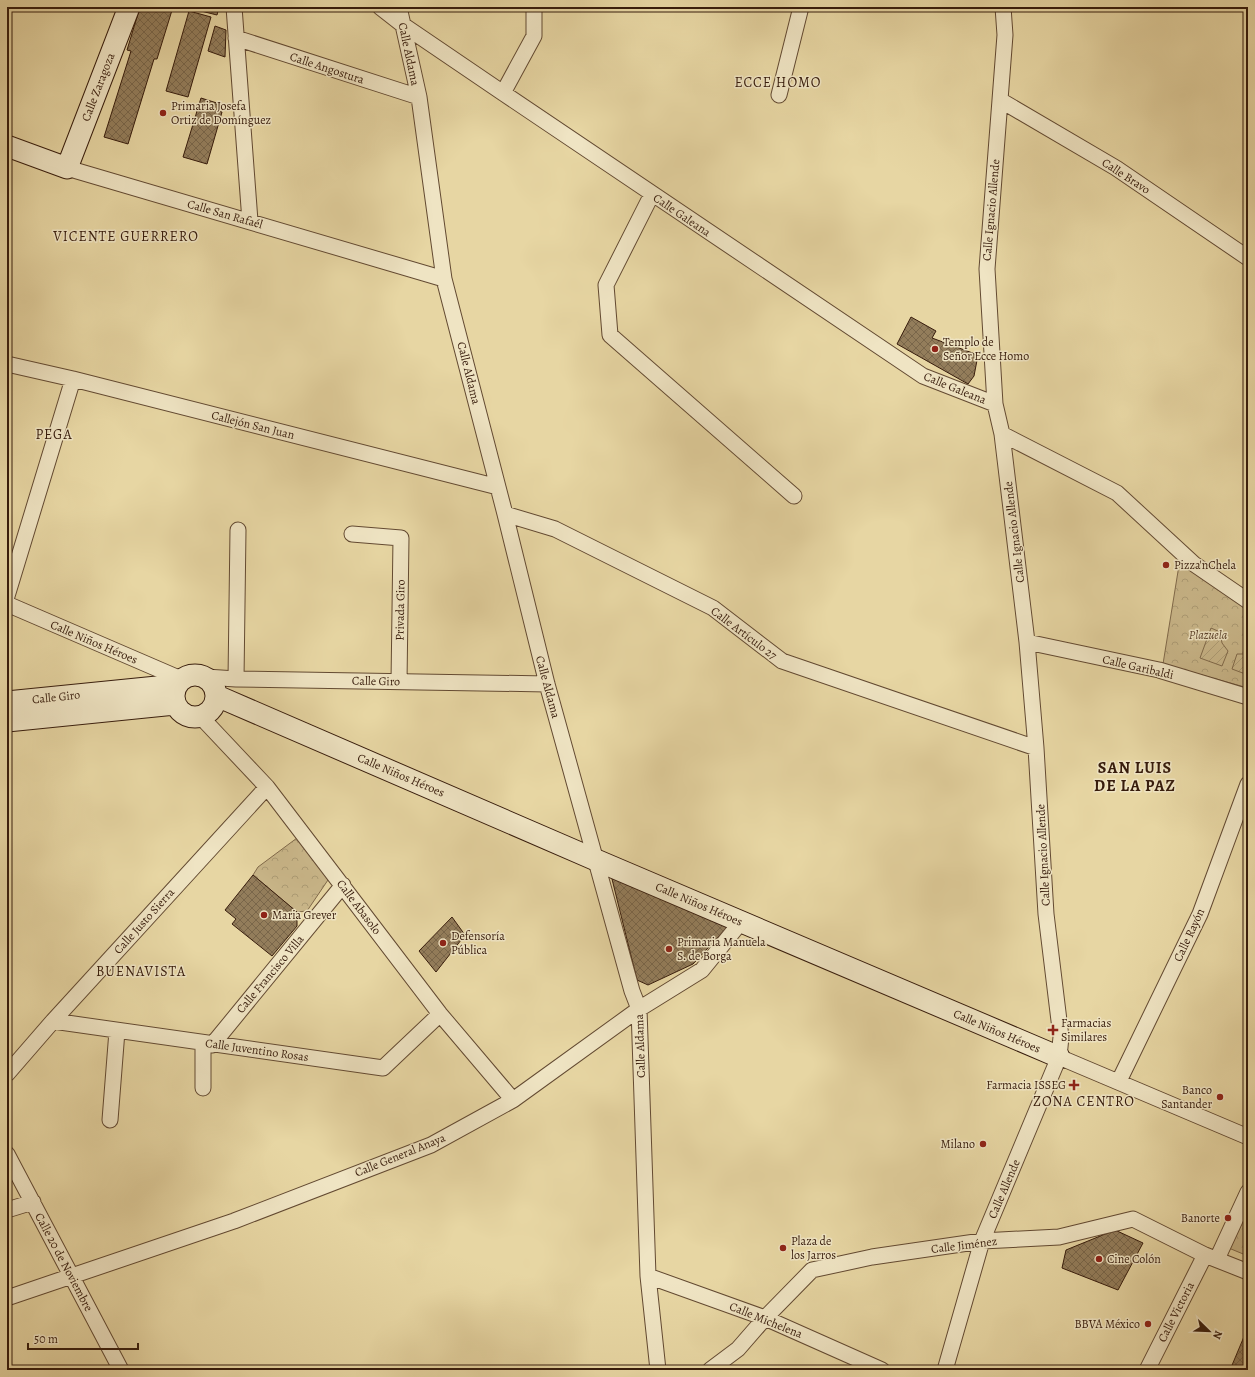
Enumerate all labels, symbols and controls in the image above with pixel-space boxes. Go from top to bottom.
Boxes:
street label: Calle Aldama [395,21,424,87]
street label: Calle Angostura [288,48,367,88]
street label: Calle Zaragoza [78,50,119,124]
district label: ECCE HOMO [734,73,822,92]
place label: Primaria Josefa Ortiz de Domínguez [171,98,271,128]
marker: Primaria Josefa Ortiz de Domínguez [158,108,168,118]
street label: Calle Bravo [1099,154,1153,198]
street label: Calle Ignacio Allende [979,158,1003,262]
street label: Calle Galeana [650,190,714,240]
street label: Calle San Rafaél [185,196,265,232]
district label: VICENTE GUERRERO [52,227,199,246]
place label: Templo de Señor Ecce Homo [943,334,1029,364]
street label: Calle Aldama [453,340,485,406]
marker: Templo de Señor Ecce Homo [930,344,940,354]
street label: Calle Galeana [921,368,989,408]
street label: Callejón San Juan [210,407,297,443]
district label: PEGA [35,425,73,444]
street label: Calle Ignacio Allende [1000,480,1028,584]
place label: Pizza'nChela [1174,557,1236,573]
marker: Pizza'nChela [1161,560,1171,570]
street label: Privada Giro [391,579,409,641]
street label: Calle Artículo 27 [708,603,781,664]
street label: Calle Niños Héroes [48,616,140,668]
park label: Plazuela [1189,627,1228,643]
street label: Calle Garibaldi [1101,651,1175,683]
street label: Calle Aldama [532,654,564,720]
street label: Calle Giro [352,673,400,689]
street label: Calle Giro [31,687,81,707]
street label: Calle Niños Héroes [355,749,447,801]
district label: SAN LUIS DE LA PAZ [1094,757,1176,797]
street label: Calle Ignacio Allende [1032,804,1054,906]
street label: Calle Abasolo [333,876,385,938]
street label: Calle Niños Héroes [653,878,745,930]
street label: Calle Justo Sierra [110,884,178,957]
street label: Calle Rayón [1170,905,1208,964]
place label: Maria Grever [272,907,337,923]
marker: Maria Grever [259,910,269,920]
place label: Defensoría Pública [451,928,505,958]
street label: Calle Francisco Villa [233,931,308,1016]
place label: Primaria Manuela S. de Borga [677,934,766,964]
marker: Defensoría Pública [438,938,448,948]
marker: Primaria Manuela S. de Borga [664,944,674,954]
district label: BUENAVISTA [96,962,186,981]
street label: Calle Niños Héroes [951,1005,1043,1057]
street label: Calle Aldama [631,1013,649,1078]
place label: Farmacias Similares [1061,1015,1111,1045]
marker: Farmacias Similares [1048,1025,1058,1035]
street label: Calle Juventino Rosas [204,1035,310,1065]
place label: Farmacia ISSEG [986,1077,1066,1093]
marker: Farmacia ISSEG [1069,1080,1079,1090]
place label: Banco Santander [1161,1082,1212,1112]
district label: ZONA CENTRO [1033,1092,1135,1111]
marker: Banco Santander [1215,1092,1225,1102]
street label: Calle General Anaya [352,1129,448,1181]
place label: Milano [940,1136,975,1152]
marker: Milano [978,1139,988,1149]
street label: Calle Allende [984,1157,1024,1221]
street label: Calle 20 de Noviembre [31,1210,97,1314]
place label: Banorte [1181,1210,1220,1226]
marker: Banorte [1223,1213,1233,1223]
place label: Plaza de los Jarros [791,1233,836,1263]
street label: Calle Jiménez [930,1233,998,1257]
marker: Plaza de los Jarros [778,1243,788,1253]
place label: Cine Colón [1107,1251,1161,1267]
marker: Cine Colón [1094,1254,1104,1264]
street label: Calle Victoria [1154,1279,1198,1345]
street label: Calle Michelena [727,1298,805,1342]
north arrow [1189,1311,1229,1351]
place label: BBVA México [1074,1316,1140,1332]
marker: BBVA México [1143,1319,1153,1329]
scale bar [28,1325,138,1351]
text: N [1209,1328,1226,1341]
text: 50 m [34,1331,58,1347]

